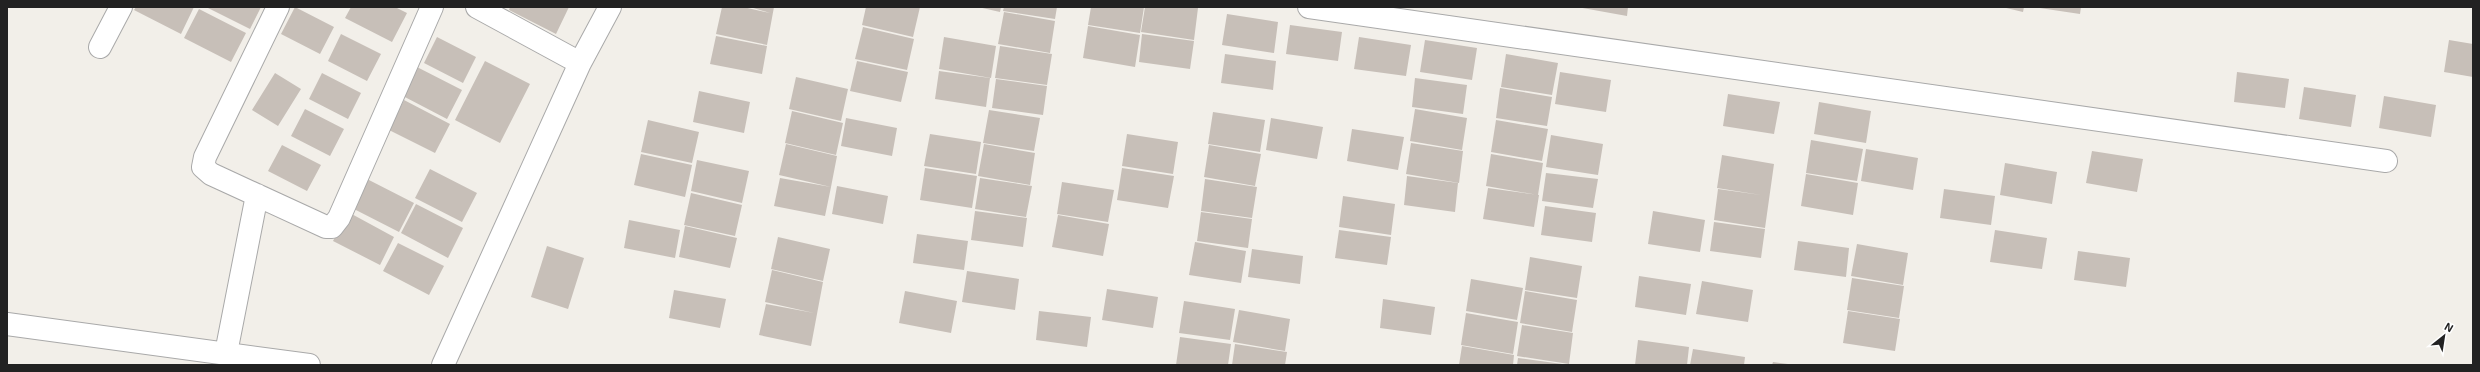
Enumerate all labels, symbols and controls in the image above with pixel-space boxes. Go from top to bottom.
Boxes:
north arrow [2424,316,2464,356]
text: N [2443,319,2456,335]

